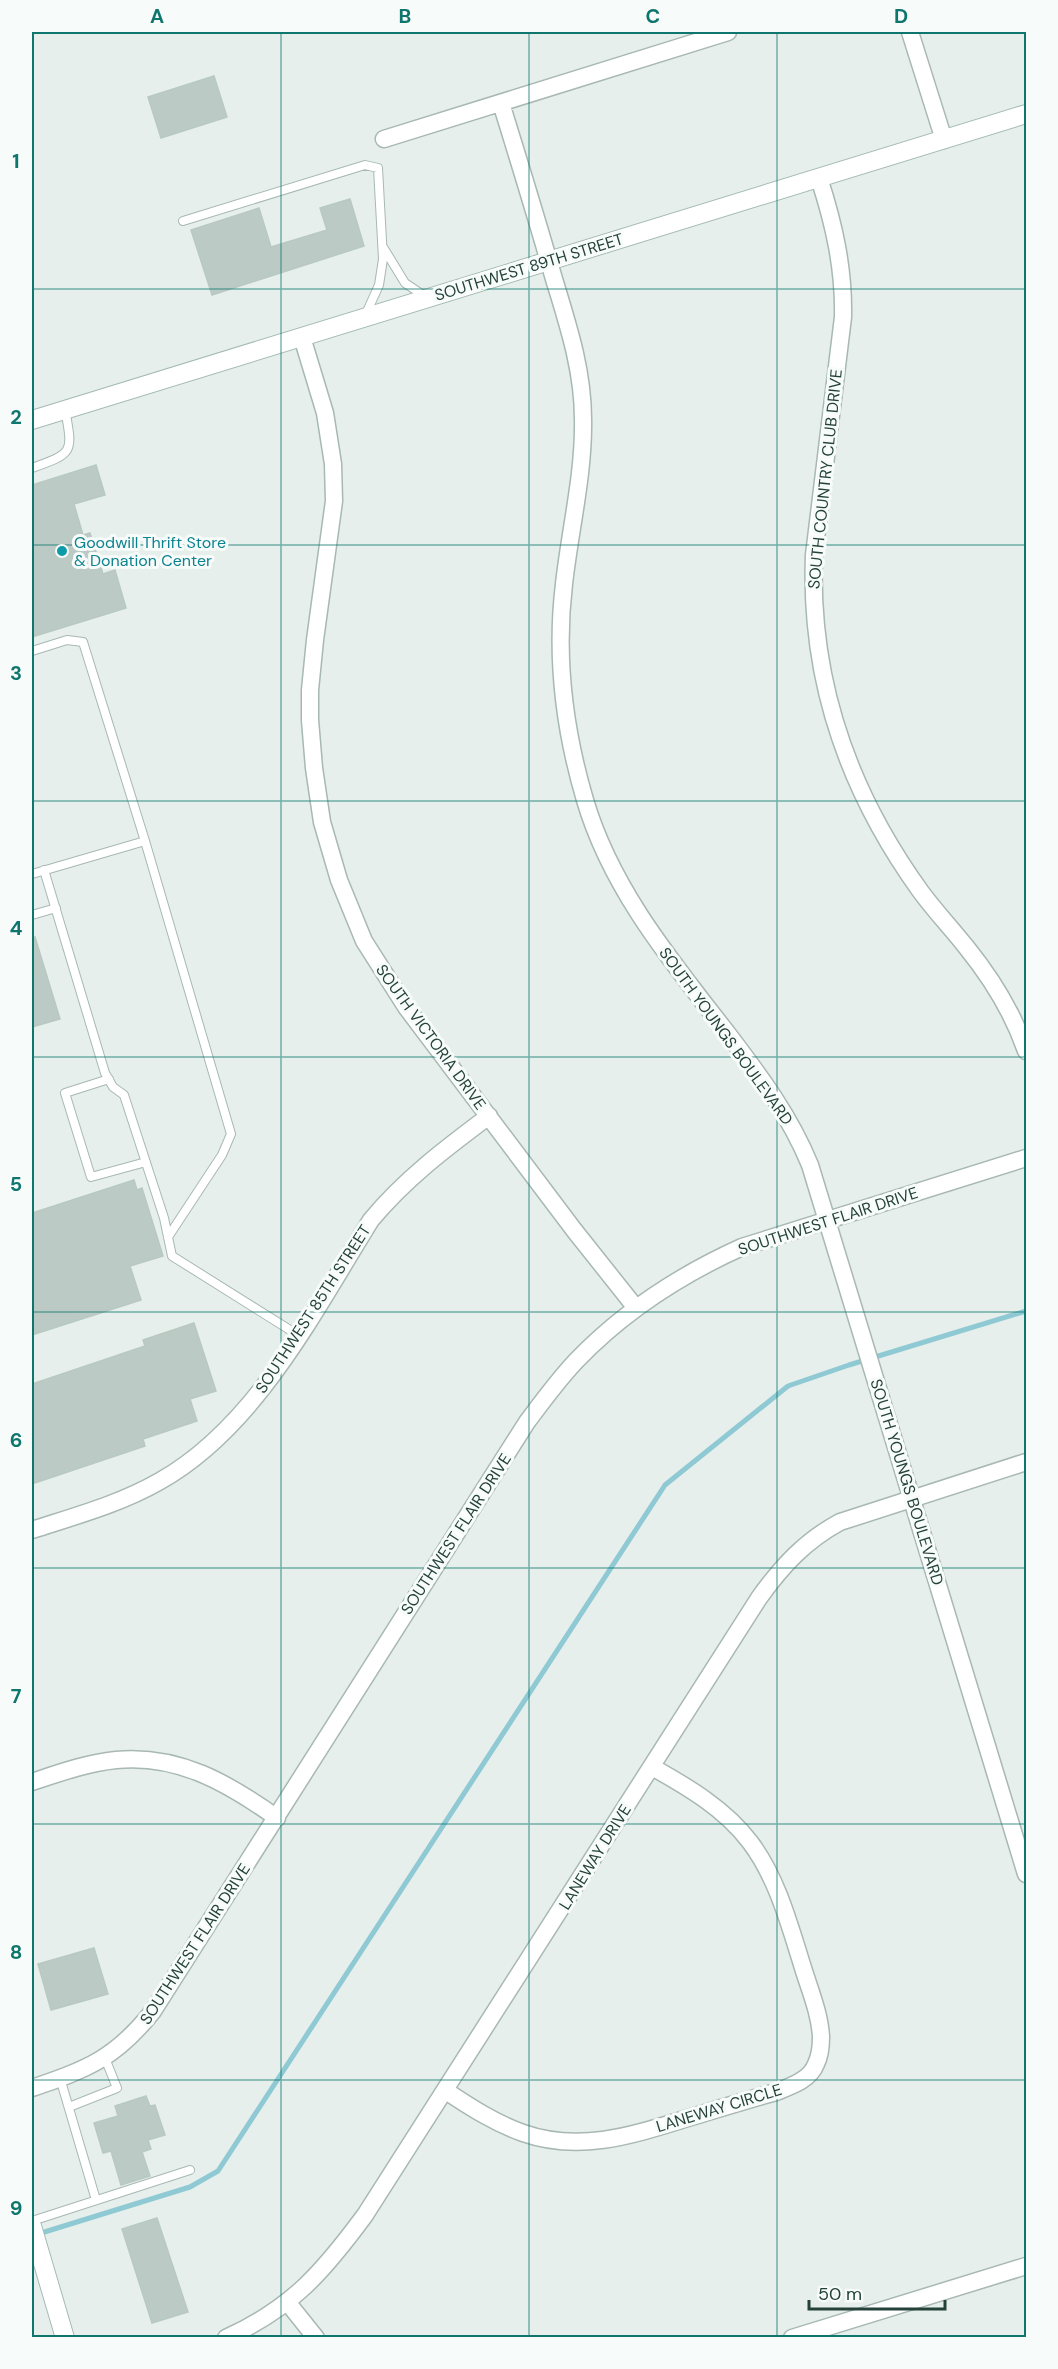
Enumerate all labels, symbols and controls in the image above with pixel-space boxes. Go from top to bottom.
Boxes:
text: A [150,3,164,29]
text: B [399,3,411,29]
text: C [646,3,660,29]
text: D [894,3,908,29]
text: 1 [12,148,20,174]
street label: SOUTHWEST 89TH STREET [432,228,626,306]
street label: SOUTH COUNTRY CLUB DRIVE [803,368,847,590]
text: 2 [10,404,22,430]
place label: Goodwill Thrift Store & Donation Center [74,532,226,571]
marker: Goodwill Thrift Store & Donation Center [55,544,69,558]
text: 3 [10,660,22,686]
text: 4 [10,915,23,941]
street label: SOUTH YOUNGS BOULEVARD [654,943,798,1129]
street label: SOUTH VICTORIA DRIVE [371,960,491,1114]
text: 5 [10,1171,22,1197]
street label: SOUTHWEST FLAIR DRIVE [735,1182,921,1260]
street label: SOUTHWEST 85TH STREET [251,1221,375,1397]
street label: SOUTH YOUNGS BOULEVARD [866,1376,948,1588]
text: 6 [10,1427,22,1453]
street label: SOUTHWEST FLAIR DRIVE [396,1449,516,1619]
text: 7 [11,1683,22,1709]
street label: LANEWAY DRIVE [554,1800,636,1914]
street label: SOUTHWEST FLAIR DRIVE [135,1859,255,2029]
text: 8 [10,1939,22,1965]
street label: LANEWAY CIRCLE [654,2079,784,2137]
text: 9 [10,2195,22,2221]
scale bar [809,2273,946,2311]
text: 50 m [818,2282,862,2306]

